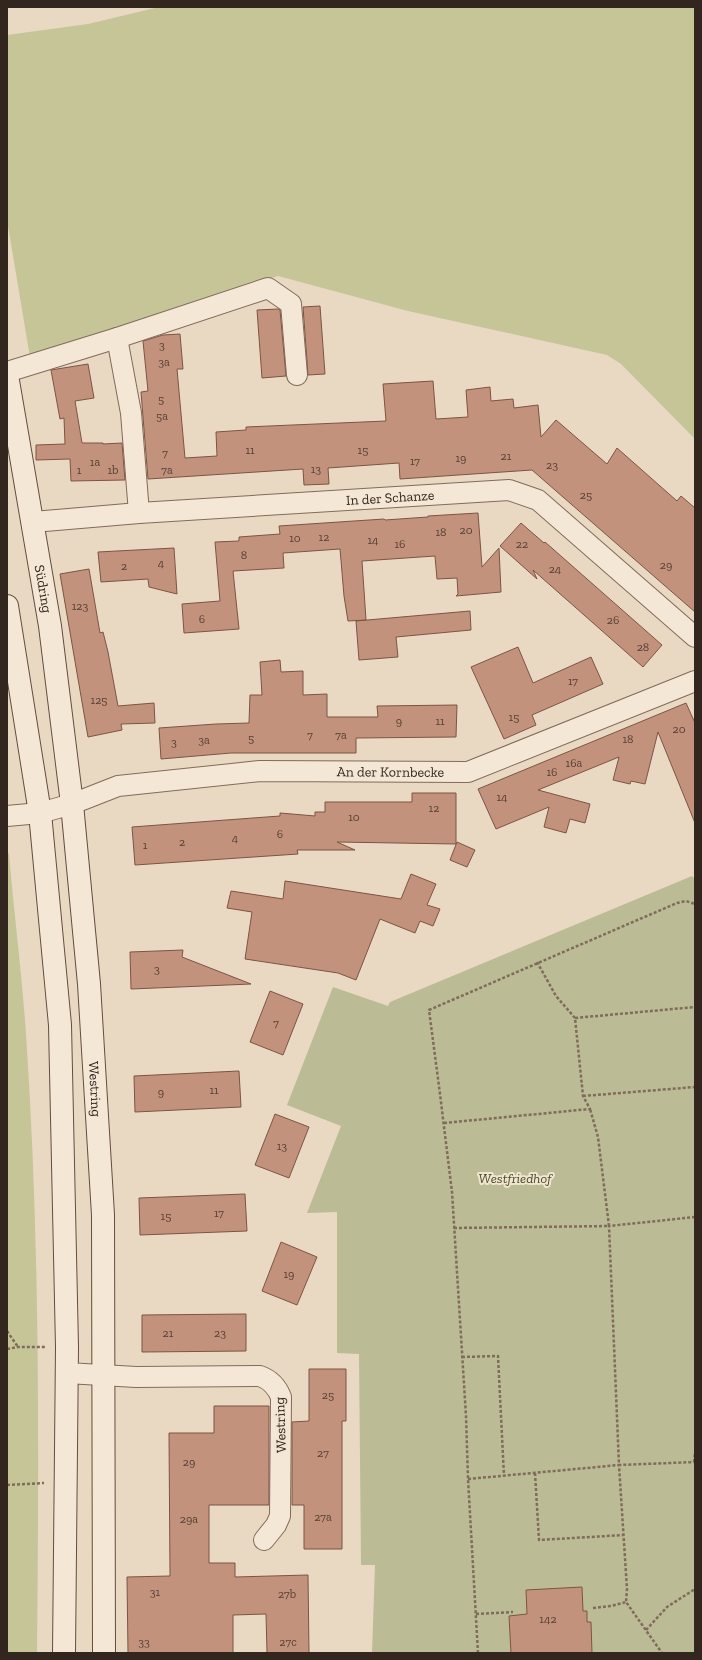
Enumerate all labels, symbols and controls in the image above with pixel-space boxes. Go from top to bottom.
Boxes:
house number: 3 [159,338,165,352]
house number: 3a [158,355,170,369]
house number: 5 [158,392,164,406]
house number: 5a [156,409,168,423]
house number: 11 [245,443,255,457]
house number: 15 [358,443,368,457]
house number: 7 [162,446,168,460]
house number: 21 [501,449,512,463]
house number: 19 [456,451,467,465]
house number: 17 [410,454,420,468]
house number: 1a [90,455,100,469]
house number: 23 [546,458,558,472]
house number: 13 [311,462,321,476]
house number: 1 [77,463,82,477]
house number: 1b [107,463,119,477]
house number: 7a [161,463,173,477]
street label: In der Schanze [345,487,435,509]
house number: 25 [580,488,592,502]
house number: 20 [459,523,473,537]
house number: 18 [435,525,447,539]
house number: 12 [319,530,329,544]
house number: 10 [289,531,301,545]
house number: 14 [367,533,379,547]
house number: 16 [395,537,406,551]
house number: 22 [516,537,528,551]
house number: 8 [241,548,247,562]
house number: 4 [158,556,165,570]
house number: 29 [660,558,672,572]
house number: 2 [121,559,127,573]
house number: 24 [549,562,562,576]
street label: Südring [31,564,56,615]
house number: 123 [72,599,88,613]
house number: 6 [199,612,205,626]
house number: 26 [607,613,619,627]
house number: 28 [637,640,649,654]
house number: 17 [568,674,578,688]
house number: 125 [91,693,107,707]
house number: 15 [509,710,519,724]
house number: 9 [396,714,402,728]
house number: 11 [435,714,445,728]
house number: 20 [672,722,686,736]
house number: 7 [307,728,313,742]
house number: 7a [335,728,347,742]
house number: 5 [248,731,254,745]
house number: 18 [622,732,634,746]
house number: 3a [198,733,210,747]
house number: 3 [171,735,177,749]
house number: 16a [566,756,583,770]
street label: An der Kornbecke [337,763,445,781]
house number: 16 [547,765,558,779]
house number: 14 [496,790,508,804]
house number: 12 [429,801,439,815]
house number: 10 [348,810,360,824]
house number: 6 [277,827,283,841]
house number: 4 [232,831,239,845]
house number: 2 [179,835,185,849]
house number: 1 [143,838,148,852]
house number: 3 [154,962,160,976]
house number: 7 [273,1016,279,1030]
street label: Westring [85,1061,105,1118]
house number: 11 [209,1083,219,1097]
house number: 9 [158,1085,164,1099]
house number: 13 [277,1139,287,1153]
park label: Westfriedhof [479,1170,553,1187]
house number: 17 [214,1206,224,1220]
house number: 15 [161,1209,171,1223]
house number: 19 [284,1267,295,1281]
house number: 21 [163,1326,174,1340]
house number: 23 [214,1326,226,1340]
house number: 25 [322,1388,334,1402]
street label: Westring [271,1396,290,1453]
house number: 27 [317,1446,329,1460]
house number: 29 [183,1455,195,1469]
house number: 27a [314,1510,332,1524]
house number: 29a [180,1512,198,1526]
house number: 31 [150,1585,161,1599]
house number: 27b [278,1587,296,1601]
house number: 142 [539,1612,557,1626]
house number: 33 [138,1635,150,1649]
house number: 27c [279,1635,297,1649]

